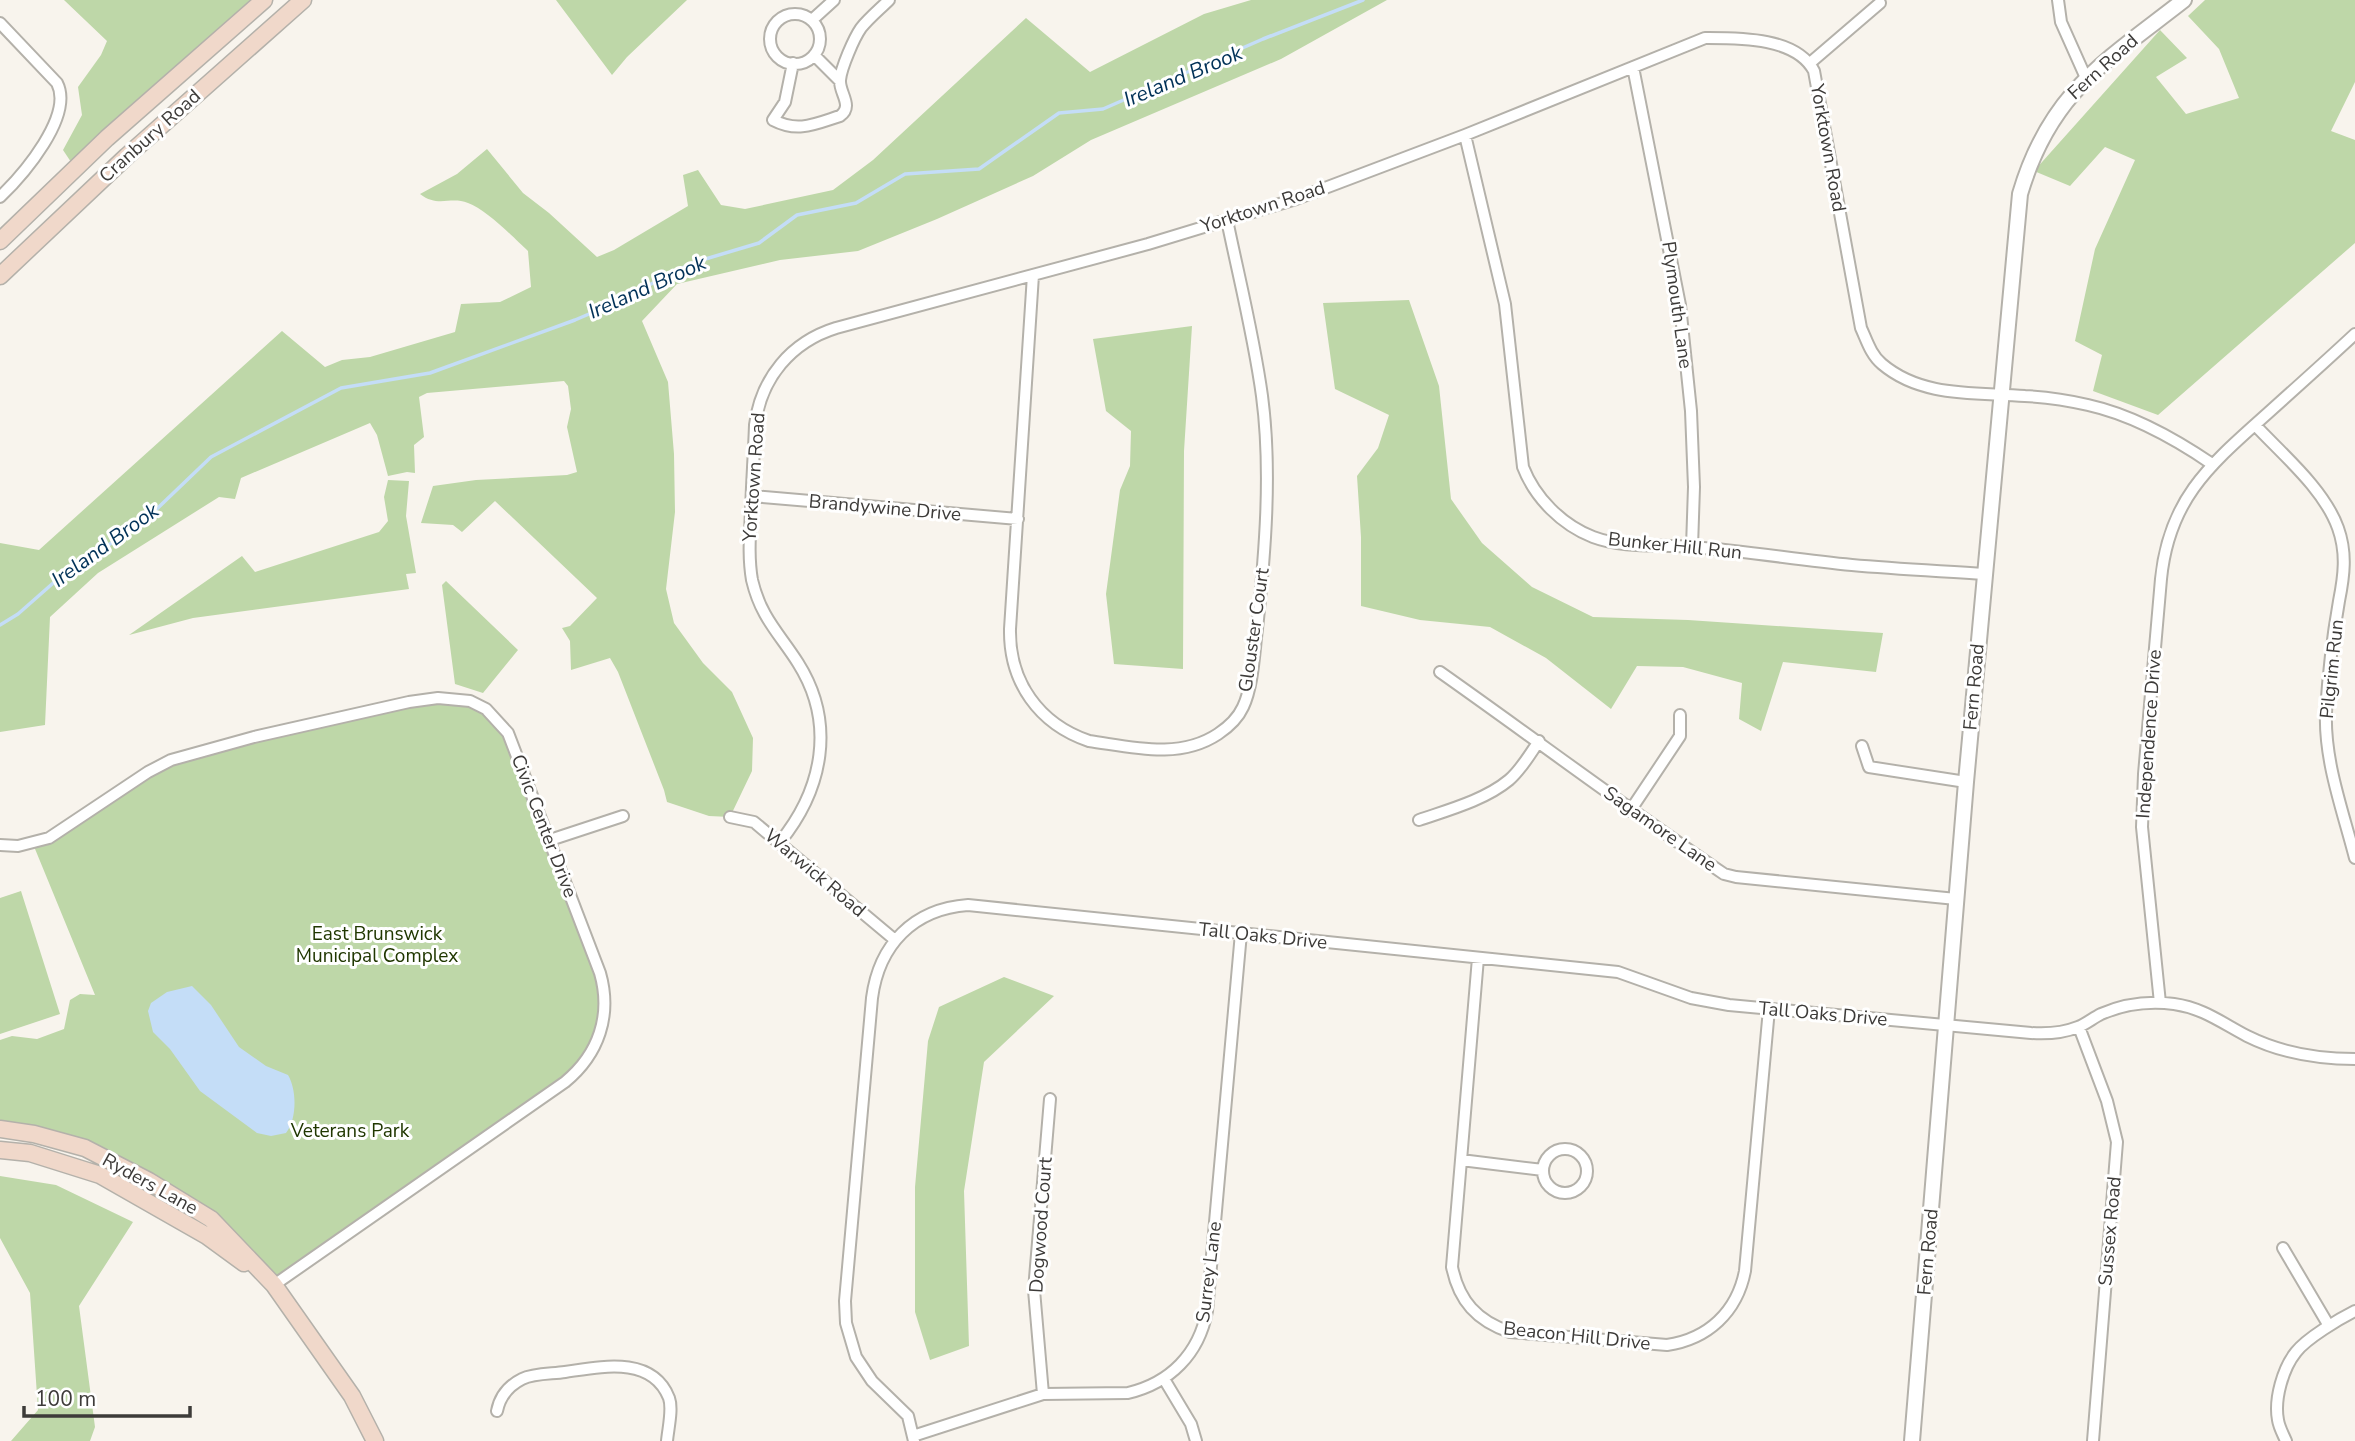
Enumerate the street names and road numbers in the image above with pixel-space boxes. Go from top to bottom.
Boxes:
street label: Fern Road [2062,28,2144,106]
street label: Yorktown Road [1804,81,1852,214]
street label: Cranbury Road [94,83,206,189]
street label: Yorktown Road [1197,175,1329,240]
street label: Plymouth Lane [1655,240,1699,370]
street label: Yorktown Road [736,412,771,543]
street label: Brandywine Drive [808,488,962,528]
street label: Bunker Hill Run [1607,526,1743,566]
street label: Glouster Court [1232,566,1276,694]
street label: Pilgrim Run [2314,618,2350,720]
street label: Fern Road [1957,643,1991,731]
street label: Independence Drive [2130,649,2168,819]
street label: Civic Center Drive [505,751,583,901]
street label: Sagamore Lane [1598,780,1722,878]
street label: Warwick Road [759,823,871,923]
street label: Tall Oaks Drive [1197,916,1329,956]
street label: Tall Oaks Drive [1757,995,1889,1033]
street label: Ryders Lane [98,1147,202,1221]
street label: Dogwood Court [1023,1156,1059,1294]
street label: Sussex Road [2092,1175,2128,1287]
street label: Fern Road [1911,1208,1945,1296]
street label: Surrey Lane [1190,1220,1228,1324]
street label: Beacon Hill Drive [1502,1315,1652,1357]

